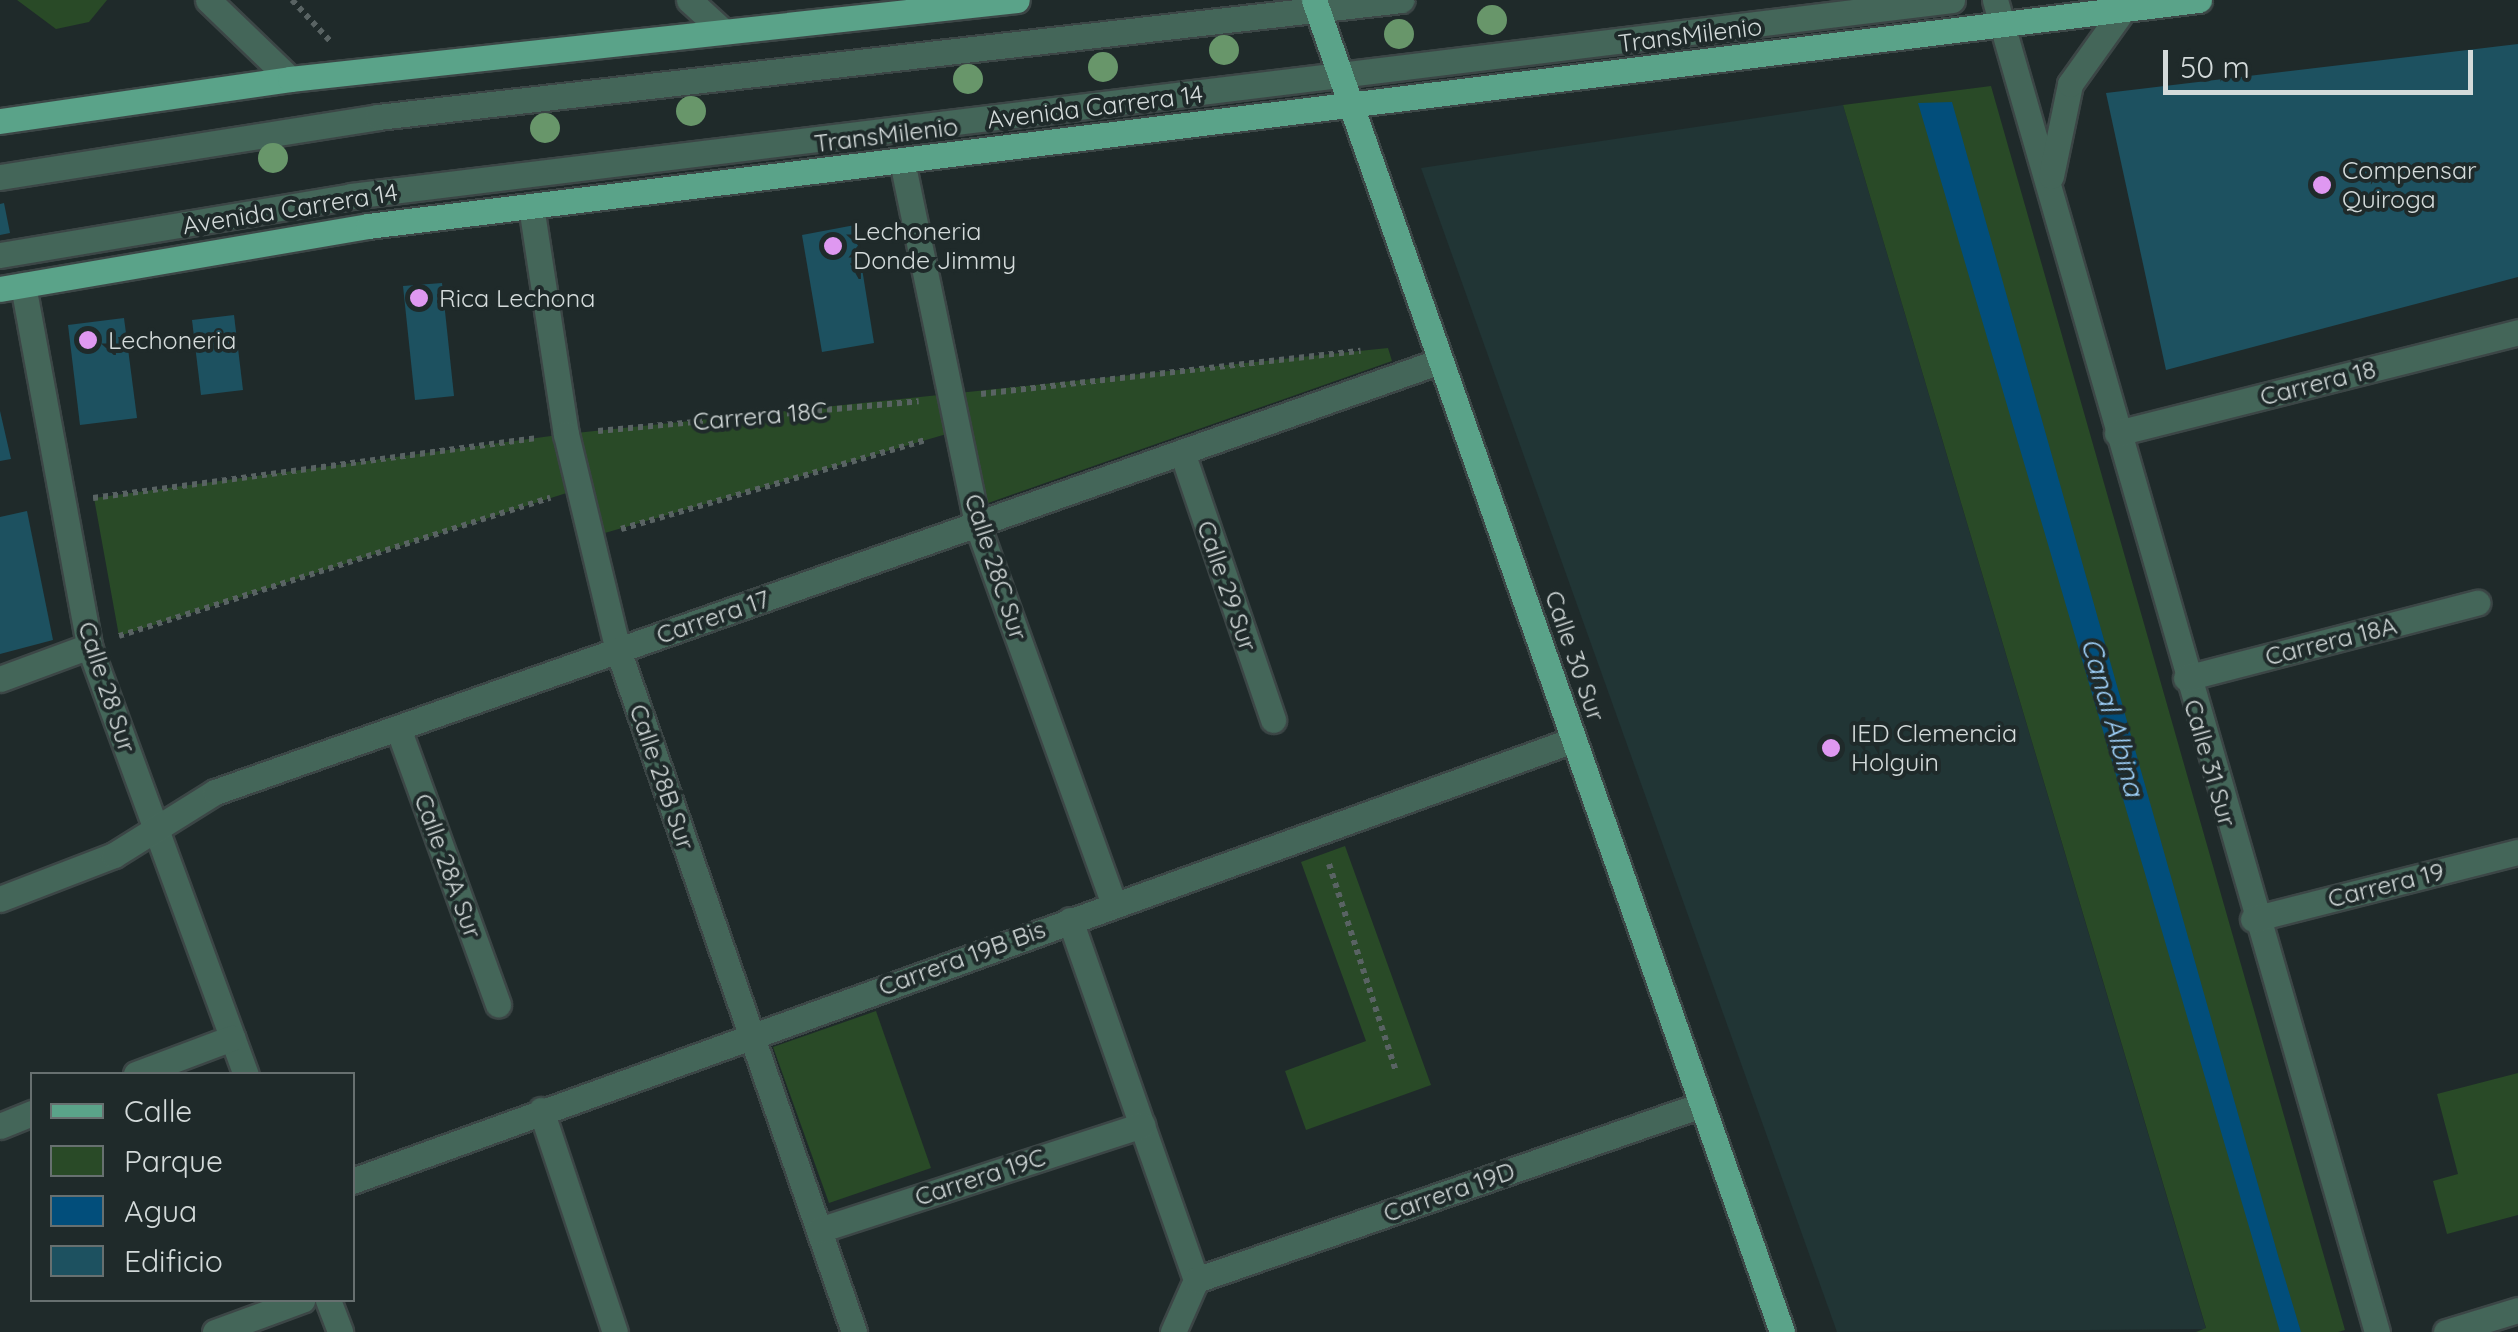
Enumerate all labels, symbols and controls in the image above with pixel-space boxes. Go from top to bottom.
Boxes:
street label: TransMilenio [1616,11,1764,59]
scale bar [2168,30,2478,92]
text: 50 m [2180,48,2250,86]
street label: Avenida Carrera 14 [985,79,1205,135]
street label: TransMilenio [812,111,960,159]
place label: Compensar Quiroga [2342,156,2477,215]
marker: Compensar Quiroga [2311,174,2333,196]
street label: Avenida Carrera 14 [180,177,400,241]
place label: Lechoneria Donde Jimmy [853,217,1016,276]
marker: Lechoneria Donde Jimmy [822,235,844,257]
place label: Rica Lechona [439,283,595,313]
marker: Rica Lechona [408,287,430,309]
place label: Lechoneria [108,325,236,355]
marker: Lechoneria [77,329,99,351]
street label: Carrera 18 [2257,354,2379,412]
street label: Carrera 18C [692,395,828,437]
street label: Calle 28C Sur [958,490,1034,644]
street label: Calle 29 Sur [1191,517,1263,655]
street label: Carrera 17 [652,584,774,650]
street label: Calle 30 Sur [1539,587,1611,725]
street label: Carrera 18A [2262,610,2400,672]
street label: Calle 28 Sur [72,618,142,756]
water label: Canal Albina [2074,634,2152,800]
street label: Calle 31 Sur [2178,696,2242,830]
street label: Calle 28B Sur [623,700,701,854]
place label: IED Clemencia Holguin [1851,719,2017,778]
marker: IED Clemencia Holguin [1820,737,1842,759]
street label: Calle 28A Sur [408,789,488,943]
street label: Carrera 19 [2325,856,2447,914]
street label: Carrera 19B Bis [875,914,1049,1002]
legend [30,1072,355,1302]
text: Calle [124,1092,192,1130]
text: Parque [124,1142,223,1180]
street label: Carrera 19C [911,1142,1049,1212]
street label: Carrera 19D [1379,1156,1519,1228]
text: Agua [124,1192,197,1230]
text: Edificio [124,1242,223,1280]

